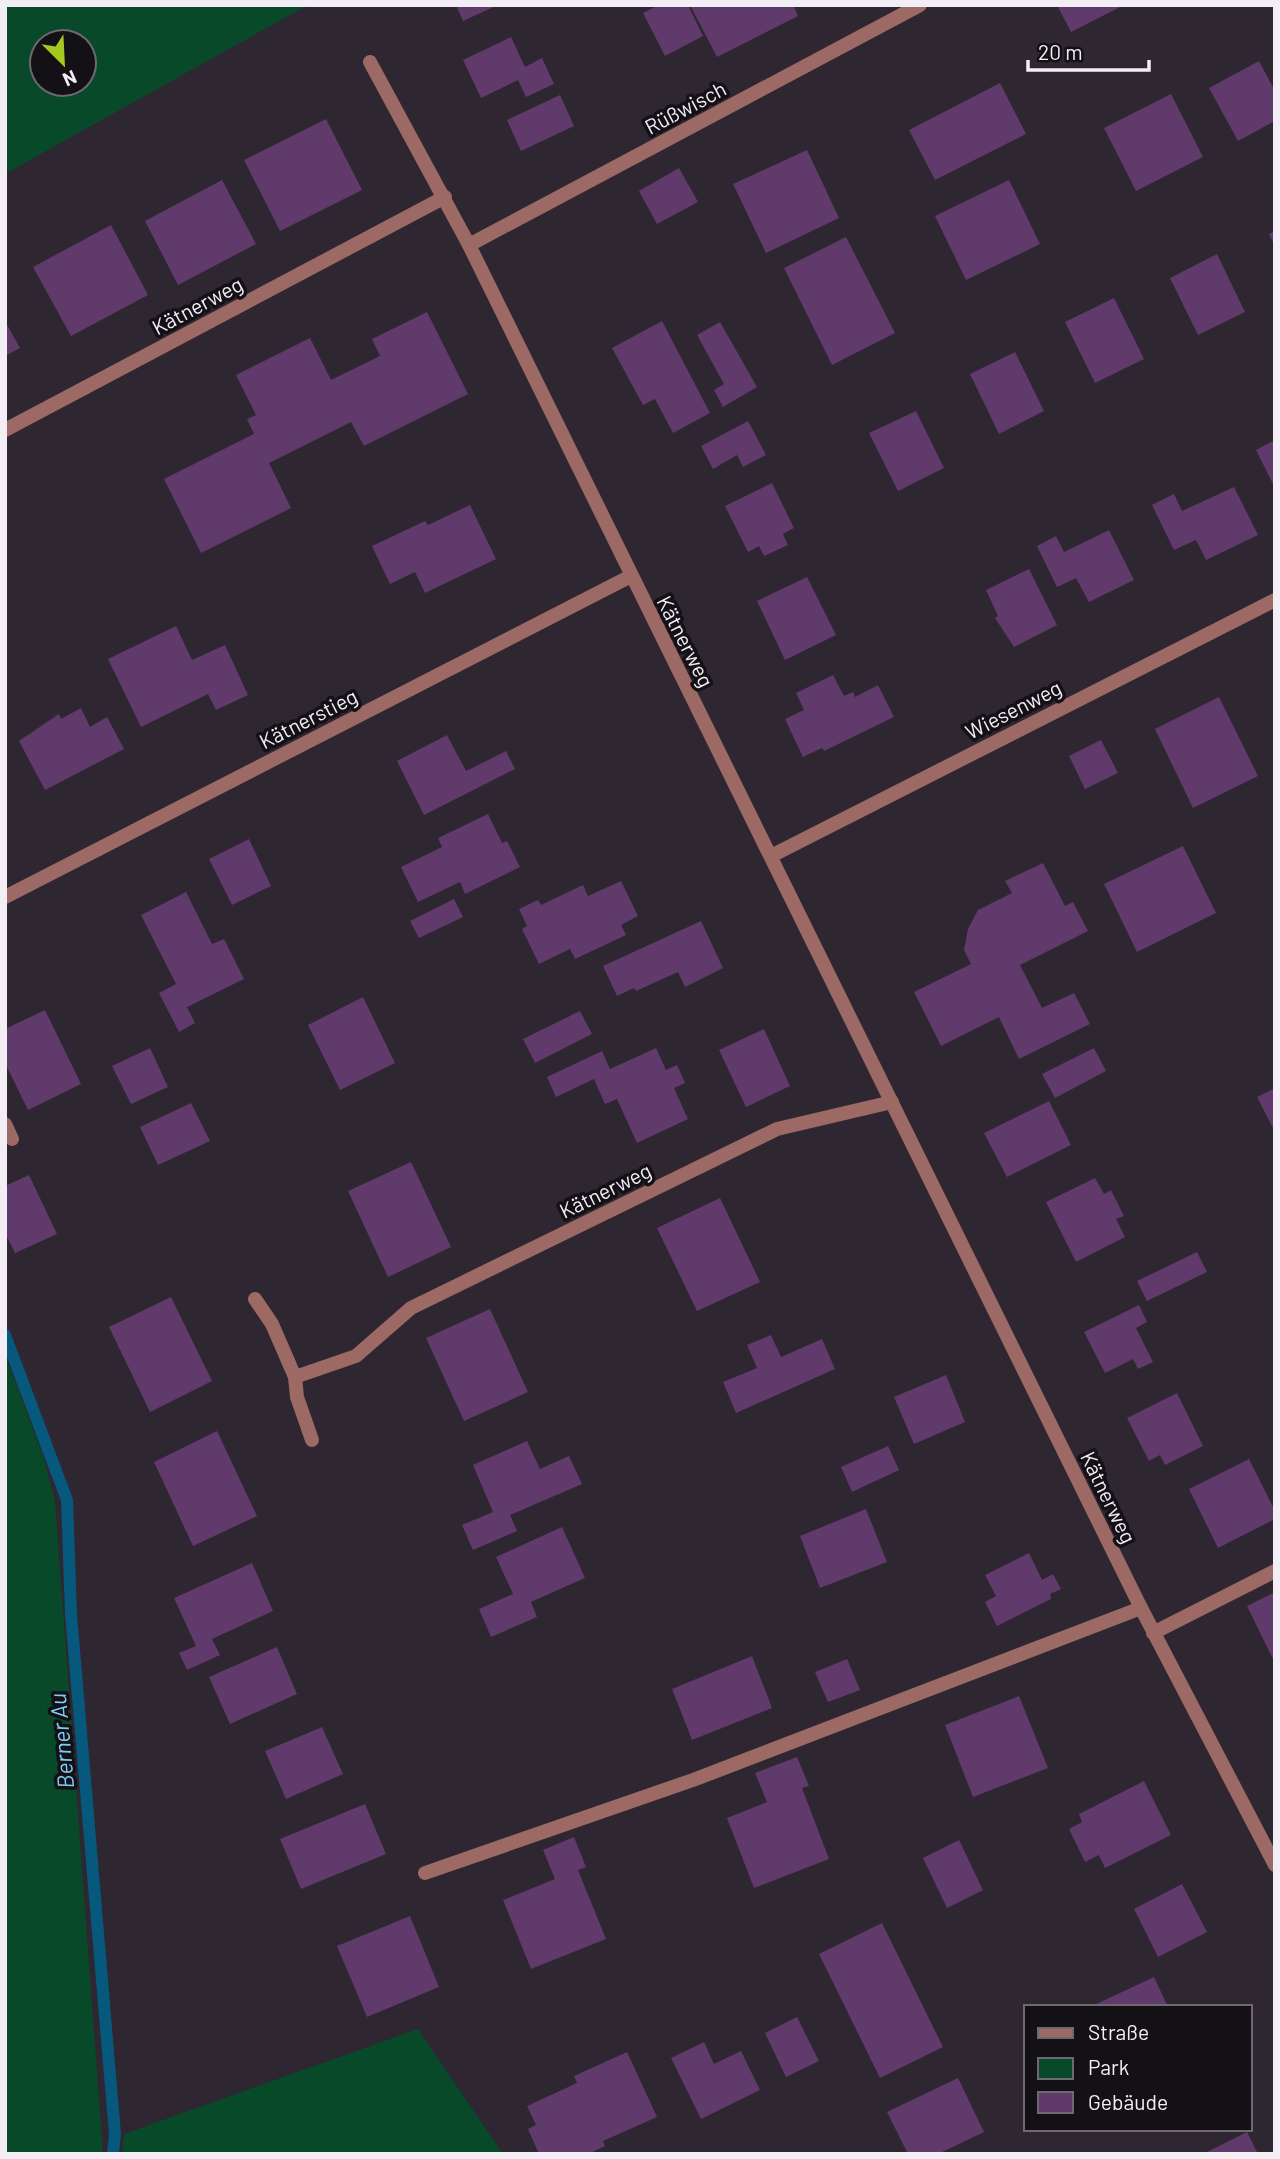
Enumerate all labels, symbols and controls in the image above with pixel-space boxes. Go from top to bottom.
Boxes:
north arrow [28,28,98,98]
scale bar [1028,28,1149,72]
text: 20 m [1038,39,1083,64]
text: N [60,66,81,92]
street label: Rüßwisch [640,75,730,139]
street label: Kätnerweg [147,271,247,339]
street label: Kätnerweg [652,591,720,691]
street label: Wiesenweg [961,674,1065,744]
street label: Kätnerstieg [255,683,361,753]
street label: Kätnerweg [555,1157,655,1223]
street label: Kätnerweg [1076,1447,1142,1547]
water label: Berner Au [43,1692,79,1790]
legend [1024,2005,1252,2131]
text: Straße [1088,2019,1149,2044]
text: Park [1088,2054,1129,2079]
text: Gebäude [1088,2089,1168,2114]

